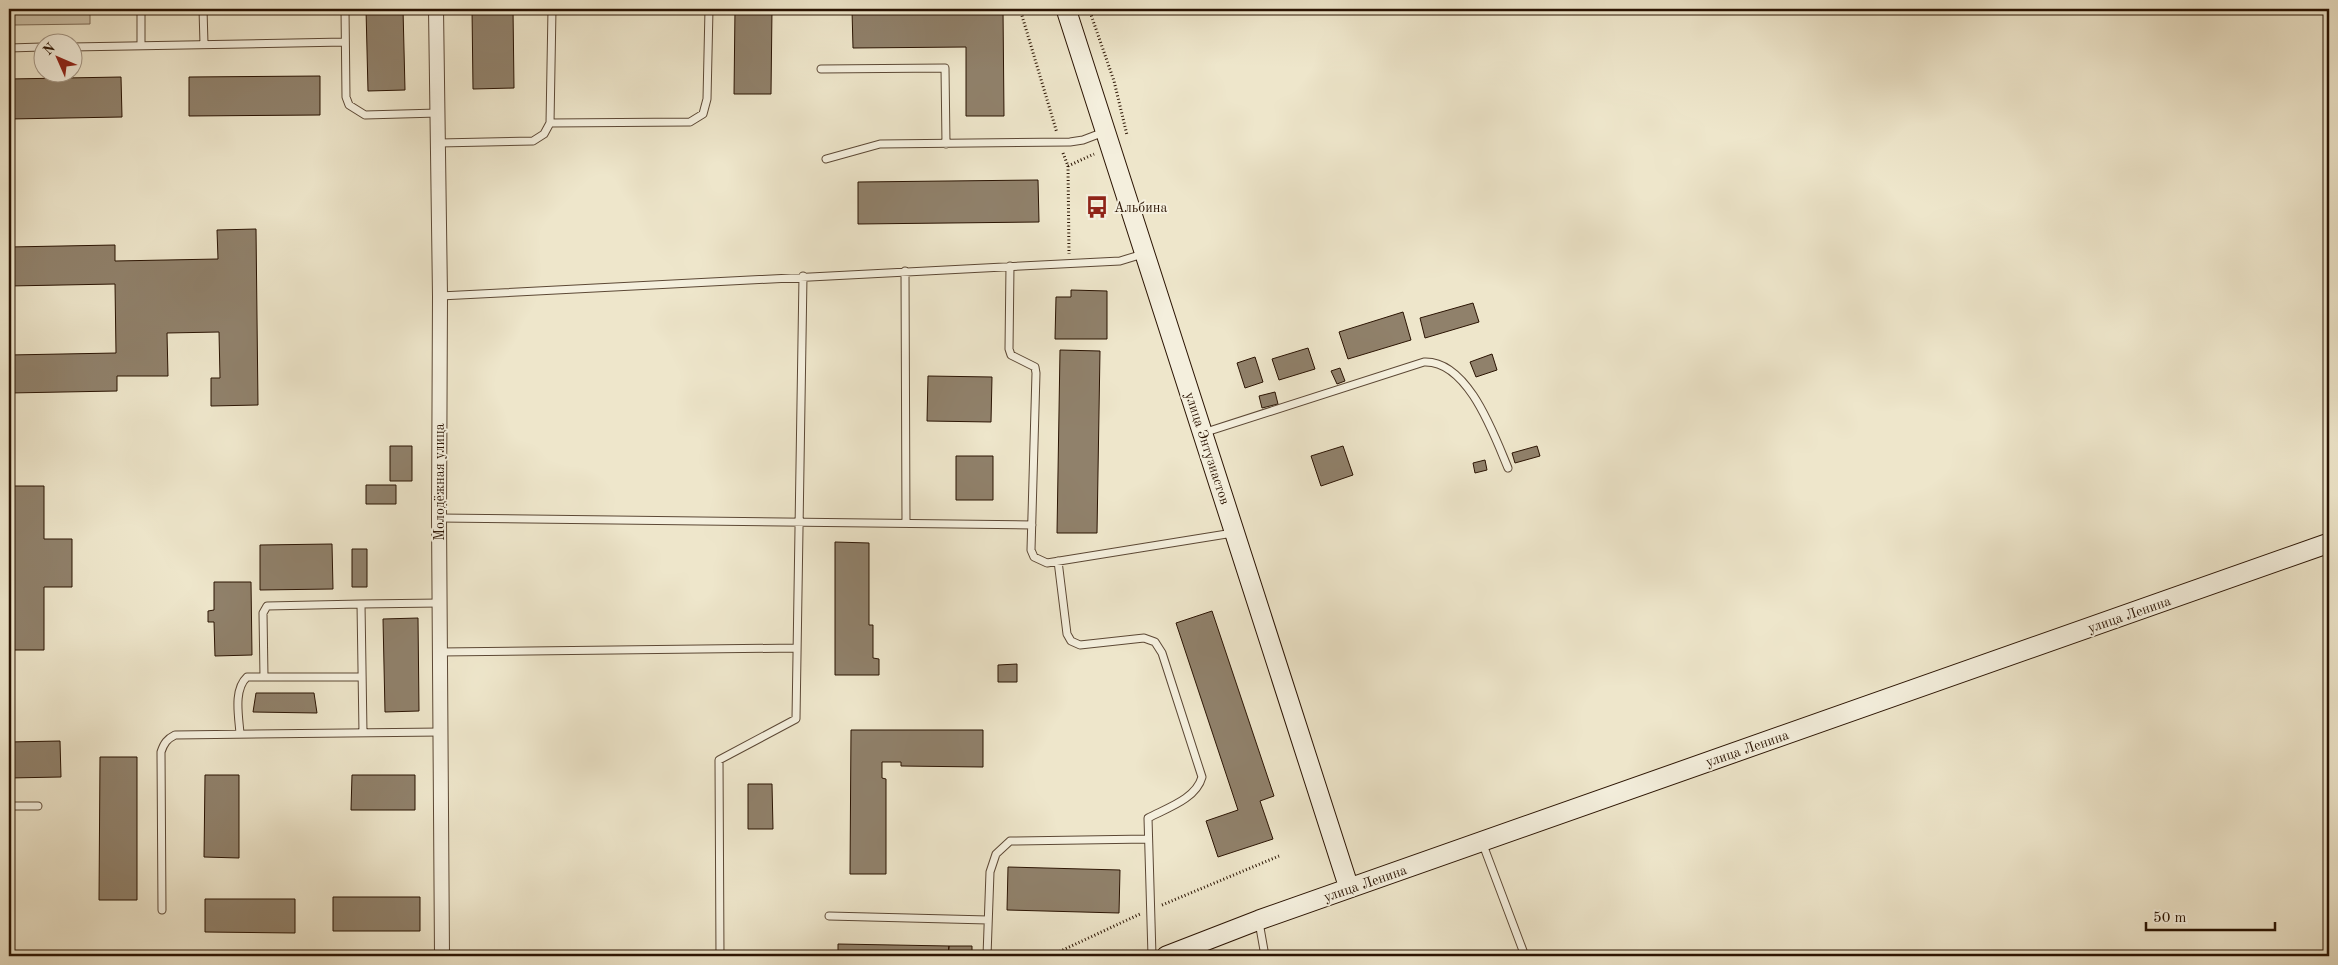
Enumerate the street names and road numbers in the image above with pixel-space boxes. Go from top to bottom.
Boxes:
street label: улица Энтузиастов [1182,390,1232,507]
street label: Молодёжная улица [433,423,447,541]
street label: улица Ленина [2086,594,2173,636]
street label: улица Ленина [1704,728,1791,770]
street label: улица Ленина [1322,863,1409,905]

